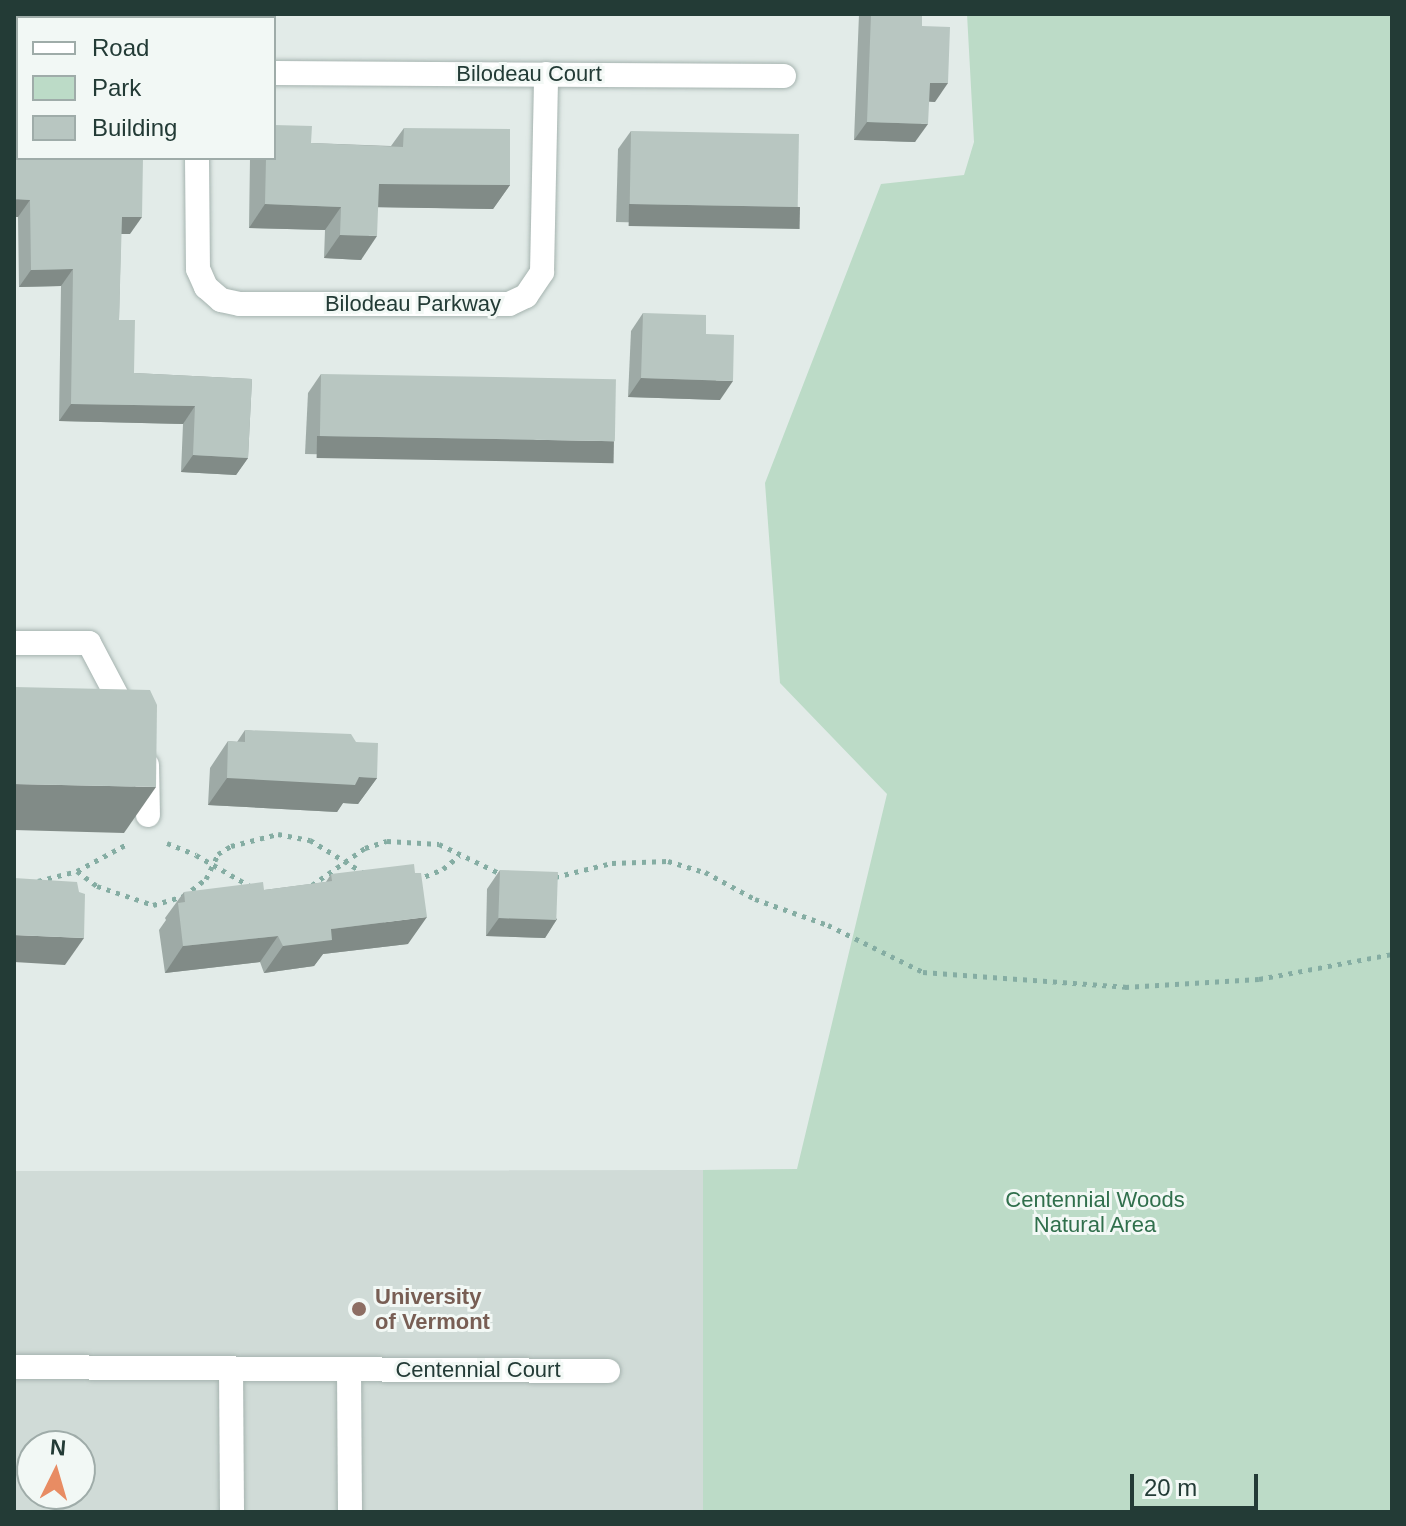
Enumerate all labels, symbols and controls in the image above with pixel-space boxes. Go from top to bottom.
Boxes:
legend [16,16,276,160]
text: Road [92,34,149,61]
street label: Bilodeau Court [456,61,602,87]
text: Park [92,74,141,101]
text: Building [92,114,177,141]
street label: Bilodeau Parkway [325,291,501,317]
park label: Centennial Woods Natural Area [1005,1186,1185,1238]
place label: University of Vermont [375,1283,490,1334]
marker: University of Vermont [350,1300,368,1318]
street label: Centennial Court [395,1357,561,1383]
north arrow [16,1430,96,1510]
text: N [49,1434,67,1461]
scale bar [1134,1458,1262,1508]
text: 20 m [1144,1474,1197,1501]

